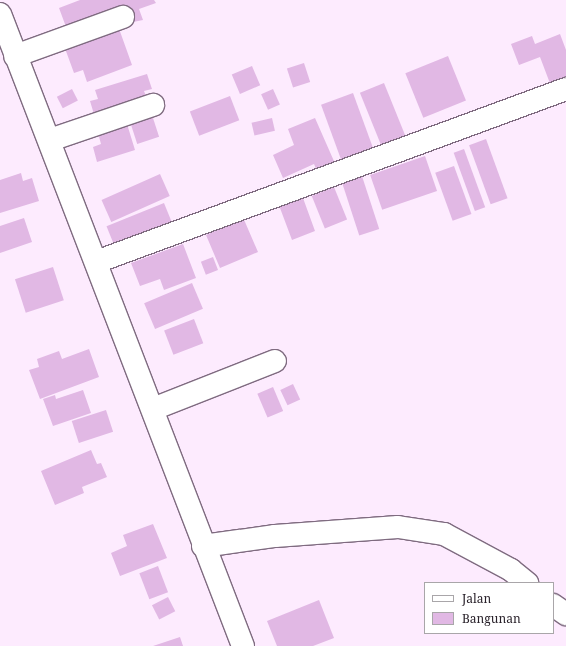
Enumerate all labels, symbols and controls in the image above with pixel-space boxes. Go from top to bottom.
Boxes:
legend [424,582,554,634]
text: Jalan [462,590,491,607]
text: Bangunan [462,610,521,627]

